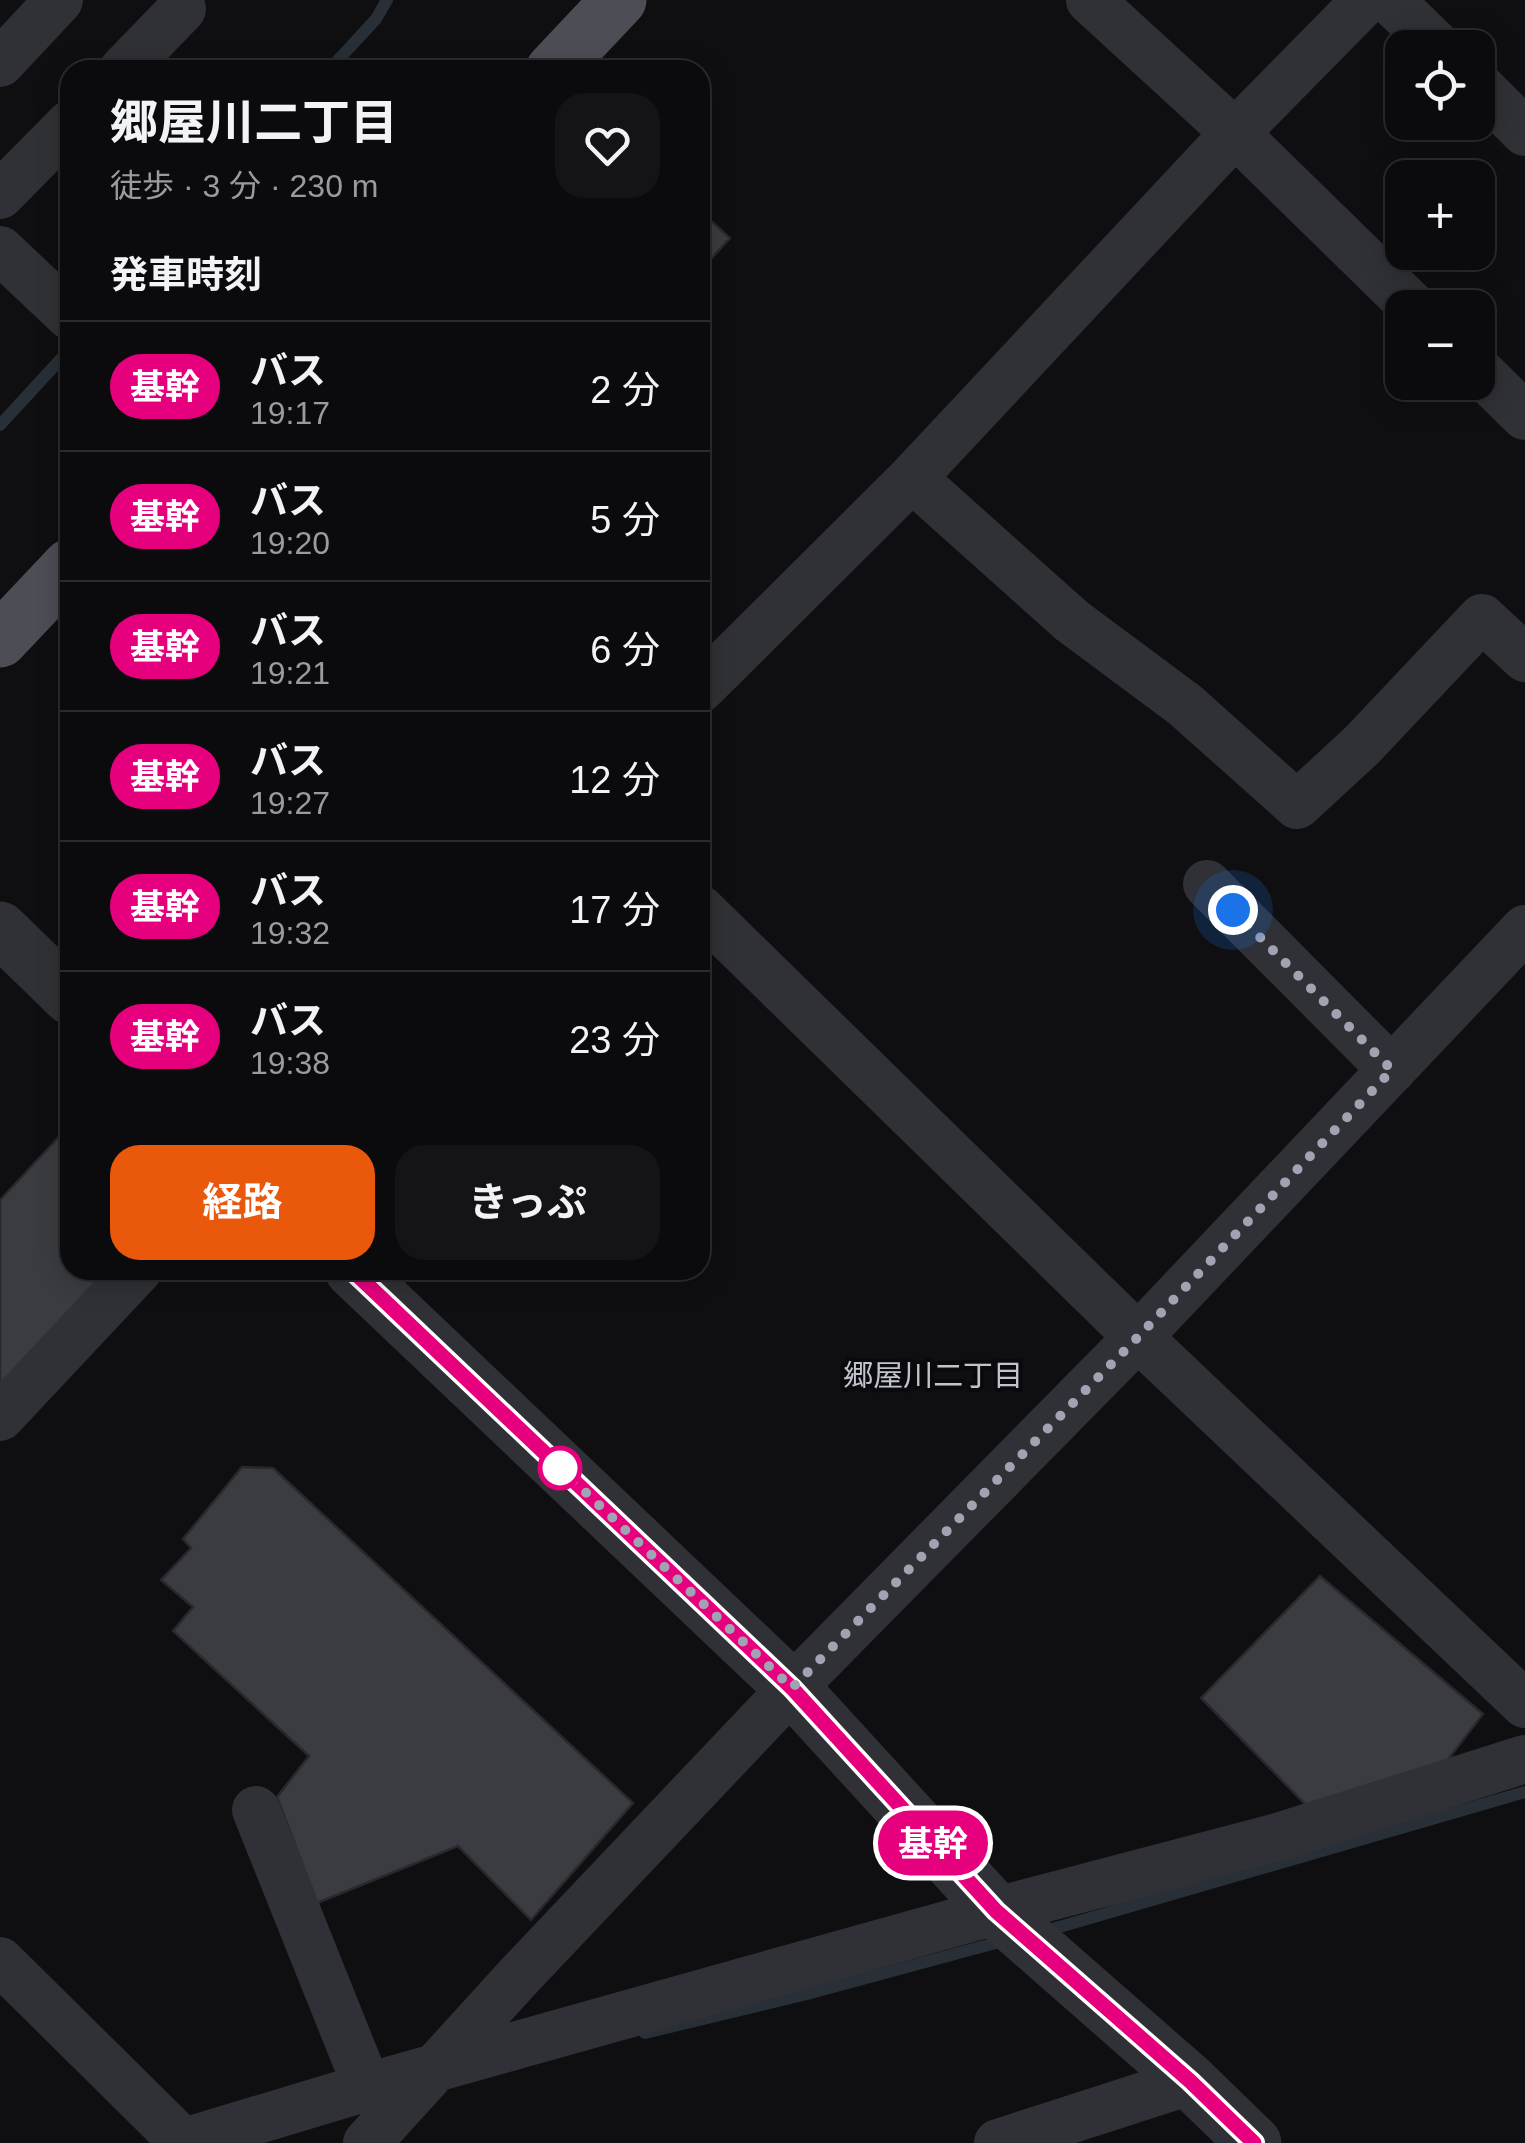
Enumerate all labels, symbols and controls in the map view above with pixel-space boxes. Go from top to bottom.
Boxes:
map controls [1385,30,1495,400]
button: locate [1385,30,1495,140]
button: heart [555,93,660,198]
text: 郷屋川二丁目 [110,96,398,149]
button: + [1385,160,1495,270]
text: 徒歩 · 3 分 · 230 m [110,168,379,204]
text: 発車時刻 [110,254,262,296]
button: − [1385,290,1495,400]
text: バス [250,350,326,392]
text: 基幹 [130,367,200,406]
text: 2 分 [590,369,660,411]
text: 19:17 [250,395,330,431]
text: バス [250,480,326,522]
text: 基幹 [130,497,200,536]
text: 5 分 [590,499,660,541]
text: 19:20 [250,525,330,561]
text: バス [250,610,326,652]
text: 基幹 [130,627,200,666]
text: 6 分 [590,629,660,671]
text: 19:21 [250,655,330,691]
text: バス [250,740,326,782]
text: 基幹 [130,757,200,796]
text: 12 分 [569,759,660,801]
text: 19:27 [250,785,330,821]
text: バス [250,870,326,912]
your location [1208,885,1258,935]
text: 基幹 [130,887,200,926]
text: 17 分 [569,889,660,931]
text: 19:32 [250,915,330,951]
text: バス [250,1000,326,1042]
text: 基幹 [130,1017,200,1056]
text: 23 分 [569,1019,660,1061]
text: 19:38 [250,1045,330,1081]
button: 経路 [110,1145,375,1260]
button: きっぷ [395,1145,660,1260]
district label: 郷屋川二丁目 [843,1359,1023,1392]
unlabelled marker [539,1447,581,1489]
line badge: 基幹 [888,1810,978,1876]
text: 基幹 [898,1824,968,1863]

